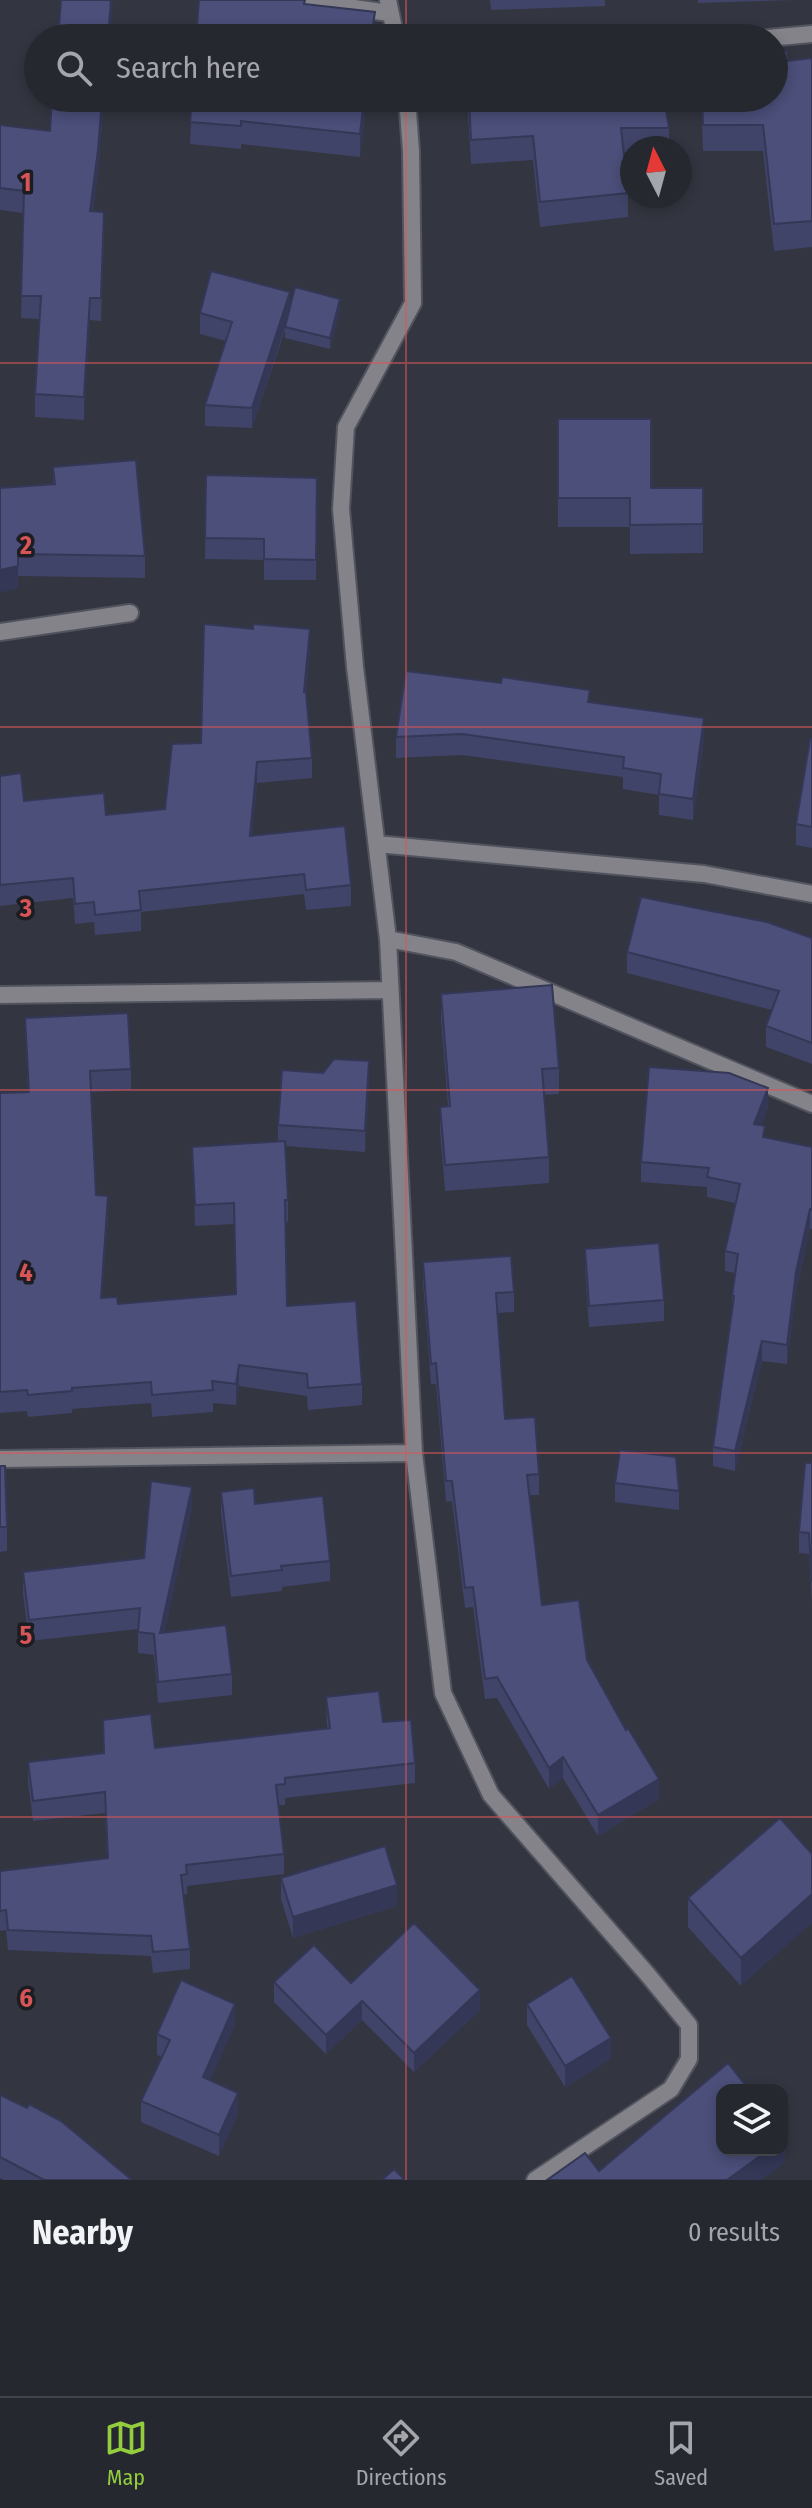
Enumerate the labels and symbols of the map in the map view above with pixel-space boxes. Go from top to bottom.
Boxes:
north arrow [620,136,692,208]
text: 1 [21,167,32,198]
text: 2 [19,530,32,561]
text: 3 [19,893,32,924]
text: 4 [19,1257,33,1288]
text: 5 [20,1620,33,1651]
text: 6 [19,1983,33,2014]

